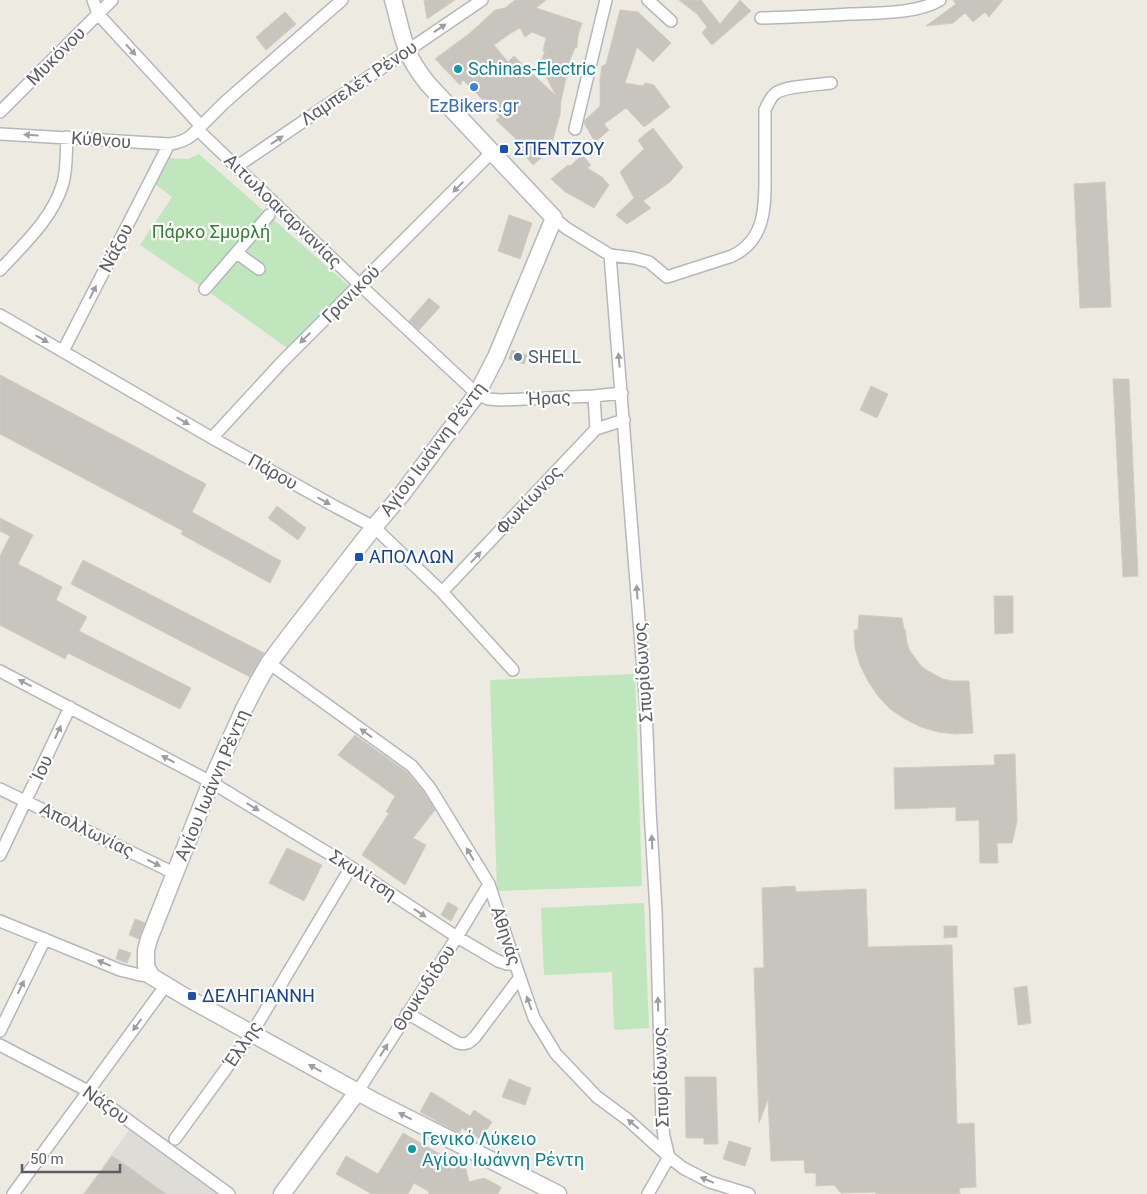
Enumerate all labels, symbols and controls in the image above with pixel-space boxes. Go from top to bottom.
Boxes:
street label: Μυκόνου [22,22,89,89]
one-way arrow [433,23,447,33]
street label: Λαμπελέτ Ρένου [297,36,421,129]
one-way arrow [125,43,137,55]
place label: Schinas-Electric [468,58,596,79]
marker: Schinas-Electric [452,63,464,75]
marker: EzBikers.gr [468,81,480,93]
place label: EzBikers.gr [429,95,519,116]
street label: Κύθνου [70,127,132,152]
one-way arrow [23,131,39,139]
one-way arrow [270,135,283,144]
place label: ΣΠΕΝΤΖΟΥ [514,138,604,159]
marker: ΣΠΕΝΤΖΟΥ [498,143,510,155]
street label: Αιτωλοακαρνανίας [220,149,346,272]
one-way arrow [452,181,464,193]
street label: Νάξου [94,220,137,276]
park label: Πάρκο Σµυρλή [152,221,270,242]
street label: Γρανικού [318,261,384,327]
one-way arrow [89,285,97,299]
one-way arrow [300,332,312,344]
one-way arrow [36,335,49,344]
place label: SHELL [528,346,581,367]
marker: SHELL [512,351,524,363]
one-way arrow [615,352,623,368]
street label: Αγίου Ιωάννη Ρέντη [375,378,490,520]
street label: Ήρας [526,386,571,409]
one-way arrow [175,417,190,425]
street label: Πάρου [245,449,302,494]
street label: Φωκίωνος [491,461,566,539]
one-way arrow [318,496,331,505]
place label: ΑΠΟΛΛΩΝ [369,546,454,567]
marker: ΑΠΟΛΛΩΝ [353,551,365,563]
one-way arrow [470,551,482,563]
one-way arrow [633,584,641,600]
street label: Σπυρίδωνος [629,621,656,723]
one-way arrow [17,679,32,687]
street label: Αγίου Ιωάννη Ρέντη [170,706,253,864]
one-way arrow [55,725,63,739]
one-way arrow [359,728,373,738]
street label: Ίου [26,752,57,785]
one-way arrow [161,755,176,763]
street label: Απολλωνίας [37,798,138,861]
one-way arrow [247,803,260,812]
one-way arrow [647,833,655,849]
street label: Σκυλίτση [326,845,401,904]
one-way arrow [466,847,475,861]
one-way arrow [147,859,161,867]
street label: Αθηνάς [487,904,526,968]
one-way arrow [413,908,427,918]
street label: Θουκυδίδου [388,941,459,1035]
one-way arrow [97,959,111,967]
one-way arrow [17,980,25,994]
place label: ΔΕΛΗΓΙΑΝΝΗ [202,985,315,1006]
marker: ΔΕΛΗΓΙΑΝΝΗ [186,990,198,1002]
one-way arrow [525,995,533,1010]
one-way arrow [654,996,662,1012]
street label: Έλλης [218,1017,266,1072]
one-way arrow [132,1018,142,1031]
street label: Σπυρίδωνος [648,1027,673,1128]
one-way arrow [379,1043,388,1057]
one-way arrow [308,1063,322,1072]
street label: Νάξου [79,1081,134,1128]
one-way arrow [398,1112,412,1120]
one-way arrow [627,1119,639,1130]
place label: Γενικό Λύκειο Αγίου Ιωάννη Ρέντη [422,1128,584,1170]
scale bar [22,1142,120,1174]
marker: Γενικό Λύκειο Αγίου Ιωάννη Ρέντη [406,1143,418,1155]
text: 50 m [30,1150,64,1168]
one-way arrow [700,1176,714,1184]

